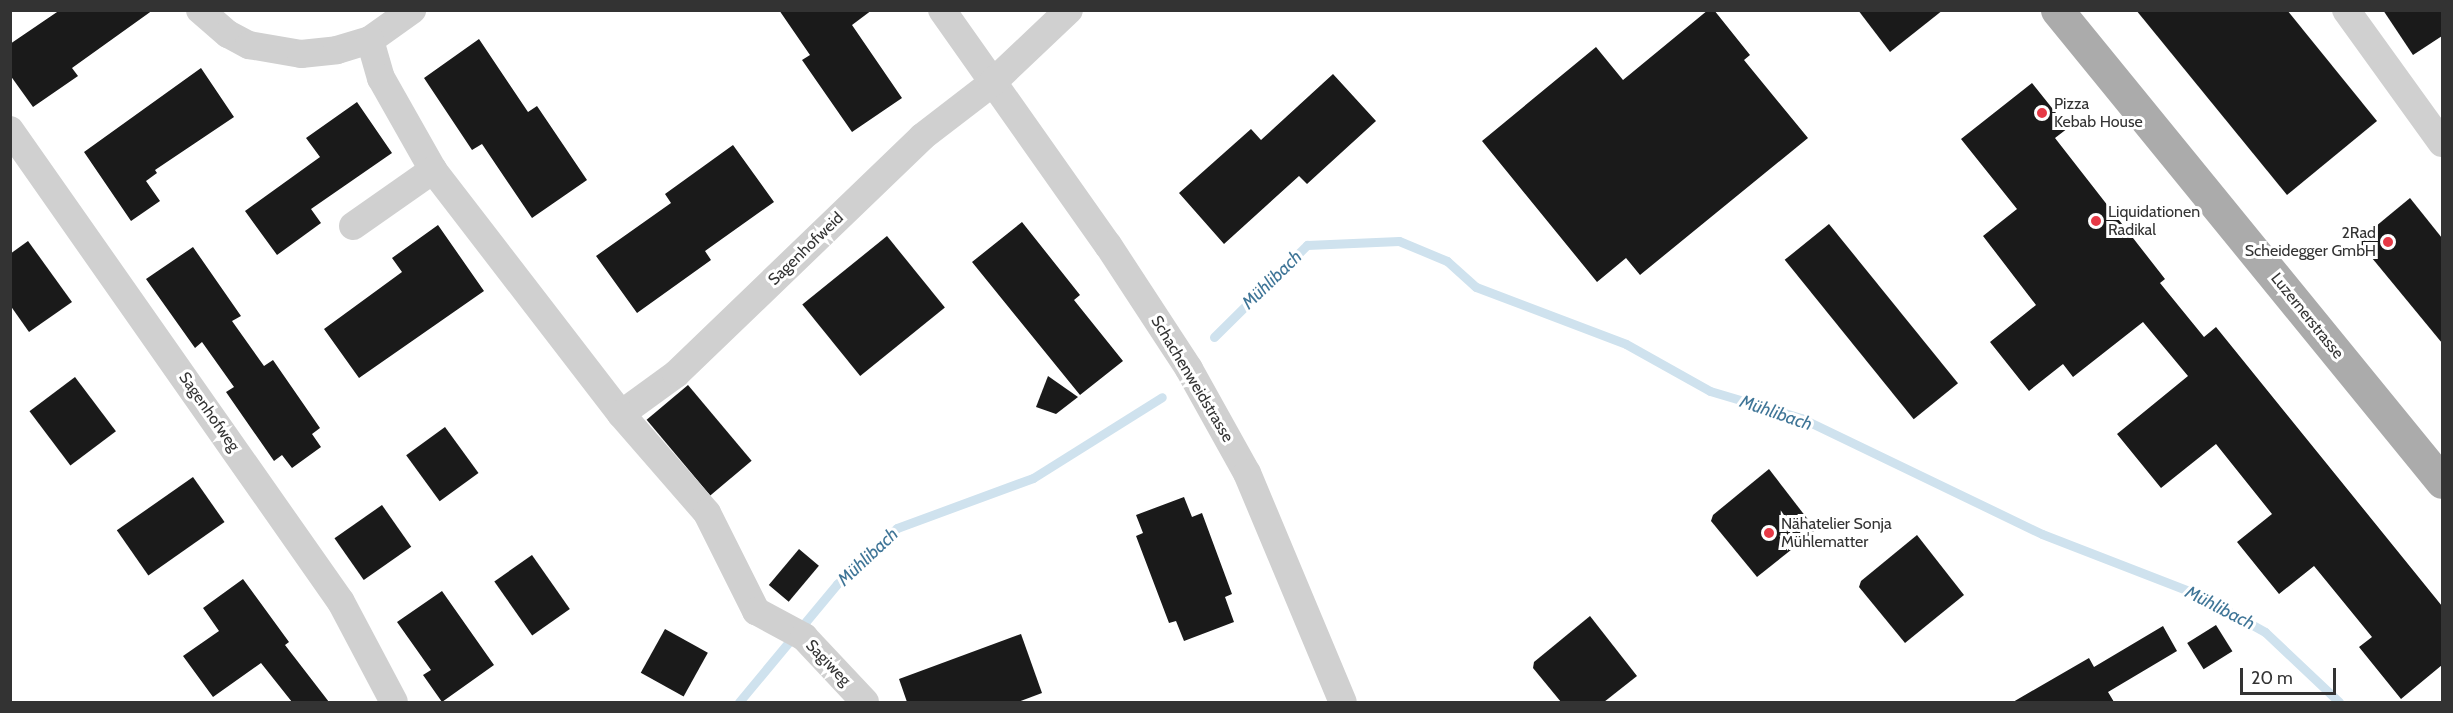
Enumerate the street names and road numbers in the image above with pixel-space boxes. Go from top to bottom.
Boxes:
street label: Sagenhofweid [765,208,847,290]
street label: Luzernerstrasse [2266,269,2348,363]
street label: Schachenweidstrasse [1147,312,1237,446]
street label: Sagenhofweg [175,369,243,455]
street label: Sagiweg [802,636,854,690]

